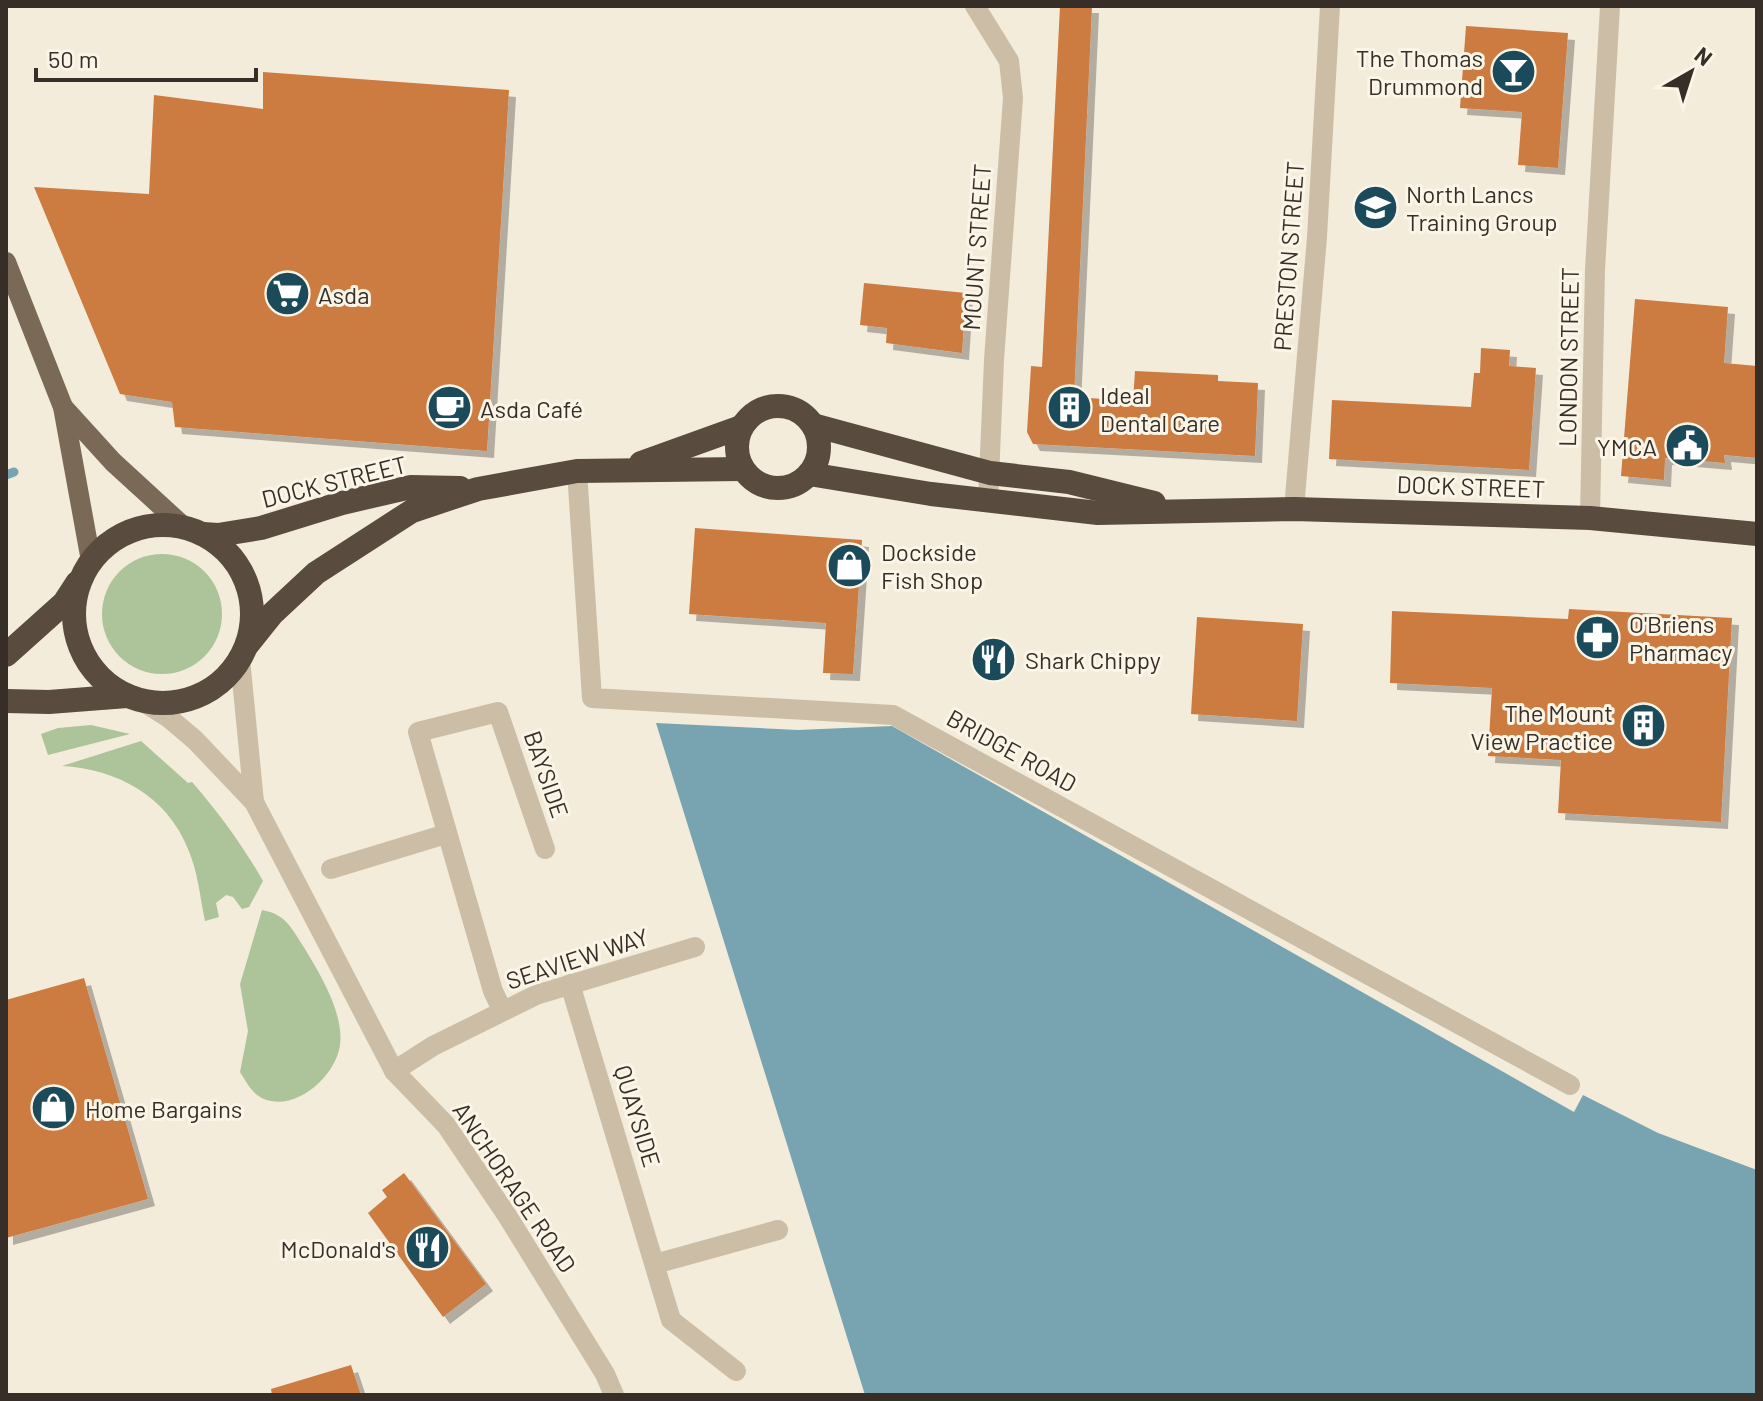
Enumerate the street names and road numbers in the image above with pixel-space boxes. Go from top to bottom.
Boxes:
street label: PRESTON STREET [1267,160,1309,352]
street label: MOUNT STREET [956,163,996,331]
street label: LONDON STREET [1552,267,1584,447]
street label: DOCK STREET [259,449,409,513]
street label: DOCK STREET [1396,469,1546,503]
street label: BRIDGE ROAD [942,702,1082,798]
street label: BAYSIDE [519,727,575,821]
street label: SEAVIEW WAY [502,921,652,995]
street label: QUAYSIDE [609,1062,667,1170]
street label: ANCHORAGE ROAD [447,1096,583,1278]

